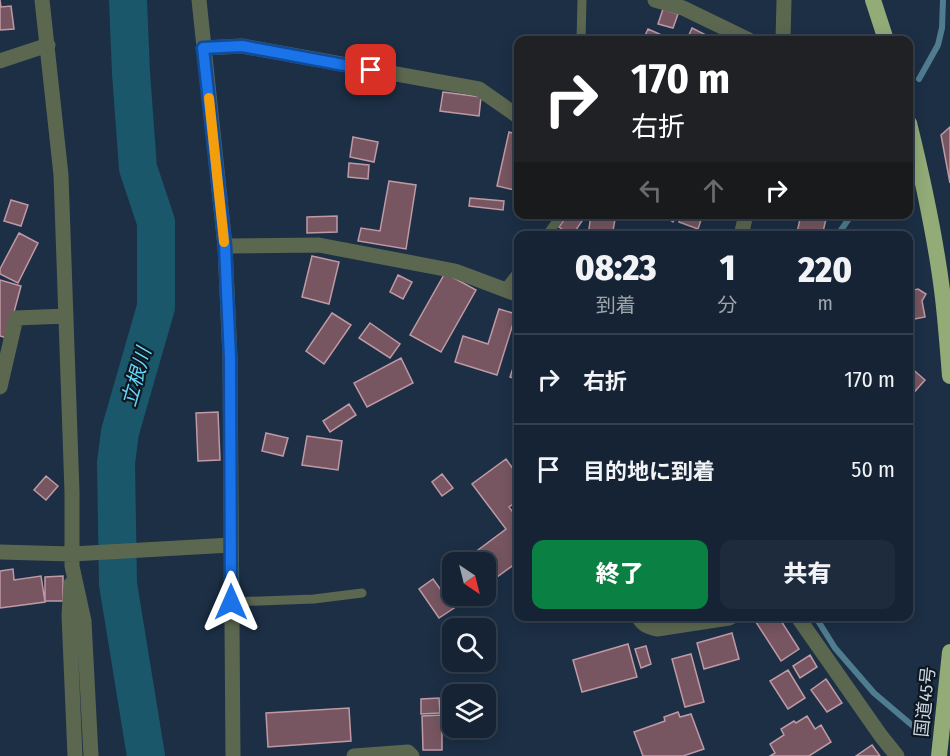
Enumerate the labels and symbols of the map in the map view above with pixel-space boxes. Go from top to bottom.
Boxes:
pin [345,44,396,95]
water label: 立根川 [116,343,156,409]
north arrow [442,552,496,606]
position arrow [199,570,263,634]
street label: 国道45号 [910,666,940,738]

